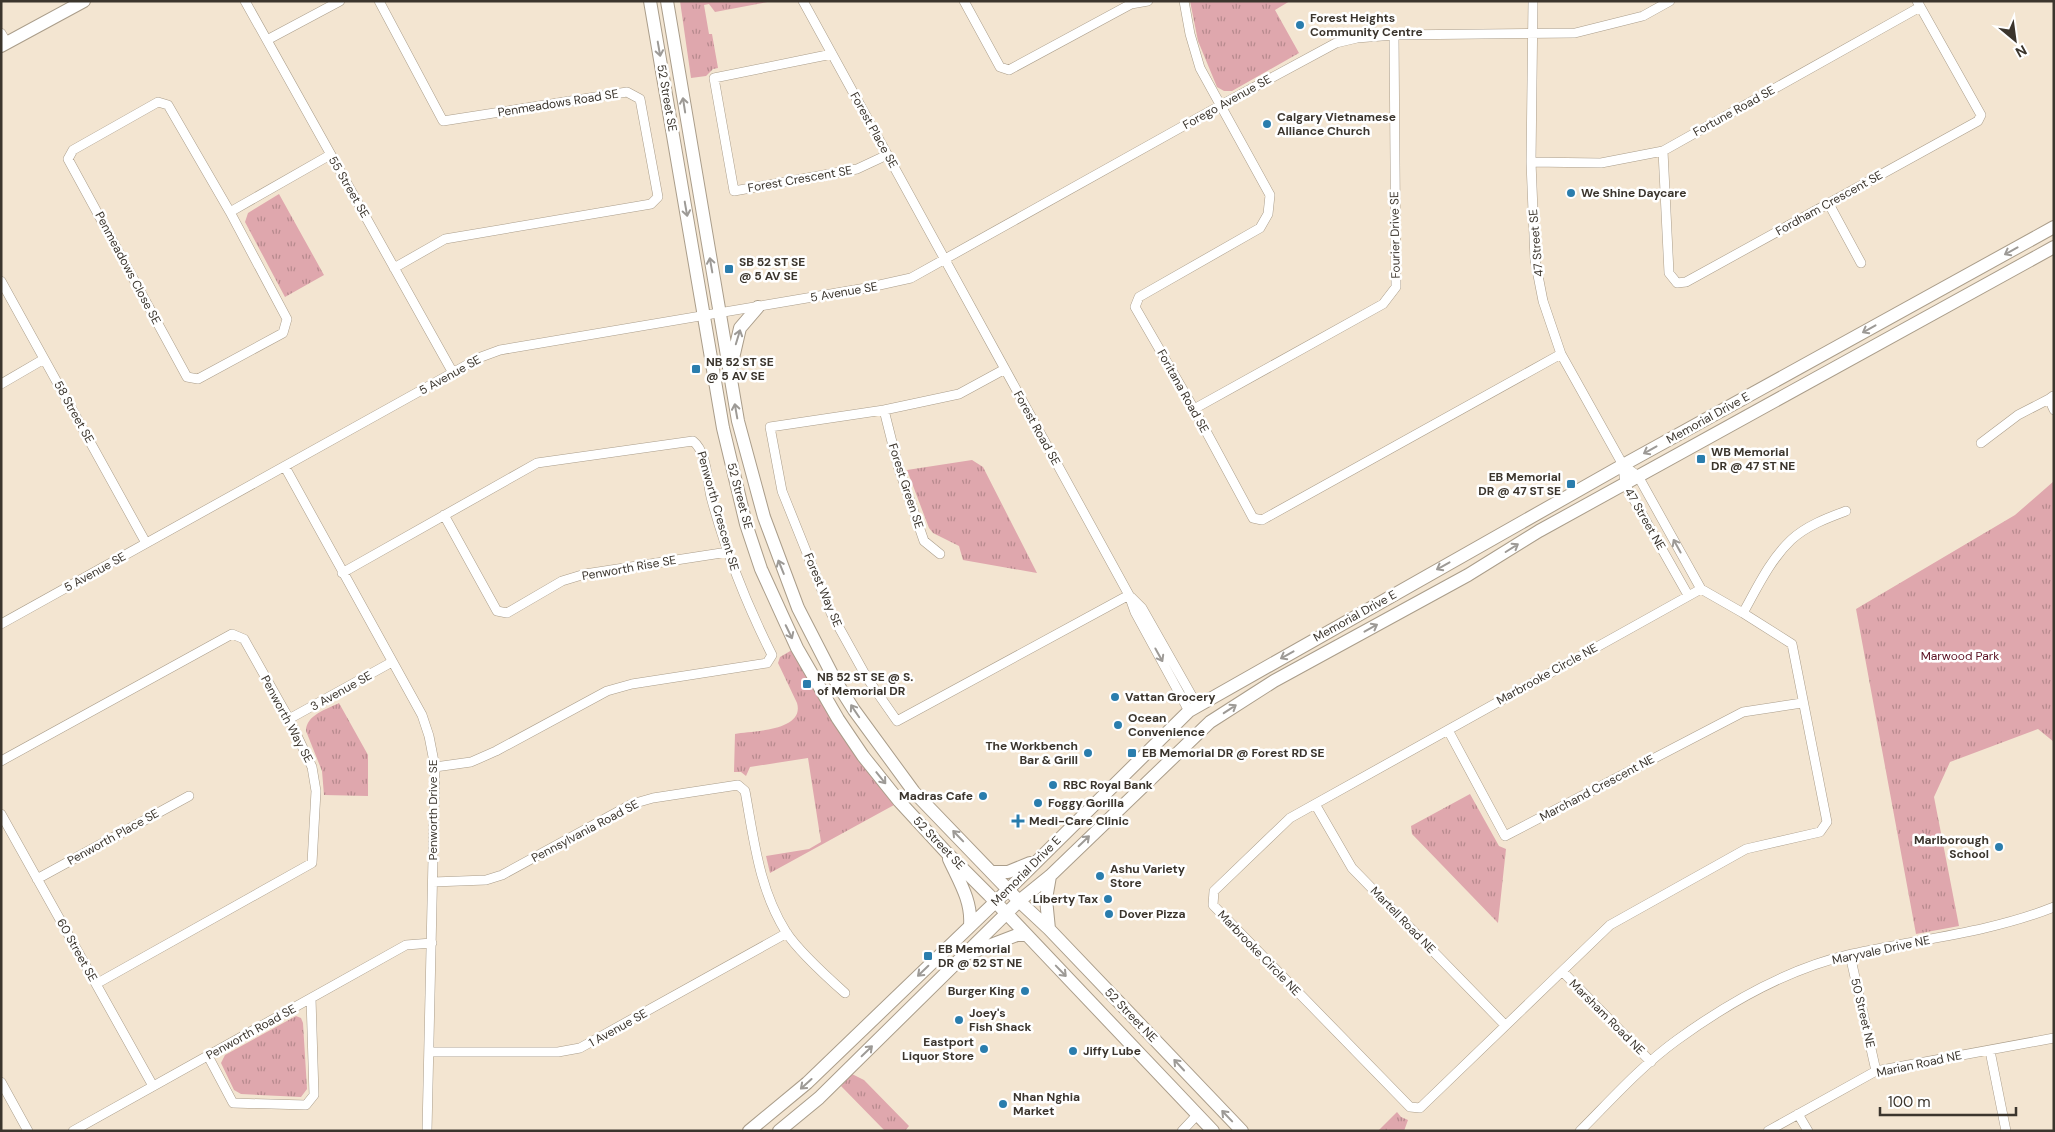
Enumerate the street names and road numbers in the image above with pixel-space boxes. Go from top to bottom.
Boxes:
street label: 52 Street SE [653,63,681,133]
street label: Forego Avenue SE [1180,71,1274,133]
street label: Fortune Road SE [1690,82,1778,140]
street label: Penmeadows Road SE [496,86,620,120]
street label: Forest Place SE [846,89,902,171]
street label: 55 Street SE [325,153,373,221]
street label: Forest Crescent SE [746,162,854,196]
street label: Fordham Crescent SE [1773,167,1886,239]
street label: Fourier Drive SE [1386,191,1404,279]
street label: 47 Street SE [1525,208,1547,277]
street label: Penmeadows Close SE [92,209,165,327]
street label: 5 Avenue SE [809,278,879,306]
street label: Foritana Road SE [1153,346,1213,436]
street label: 5 Avenue SE [416,351,484,399]
street label: 58 Street SE [50,378,98,446]
street label: Forest Road SE [1010,388,1064,468]
street label: Memorial Drive E [1664,388,1753,447]
street label: Forest Green SE [885,441,927,531]
street label: Penworth Crescent SE [693,449,743,573]
street label: 52 Street SE [723,461,757,531]
street label: 47 Street NE [1621,485,1669,553]
street label: 5 Avenue SE [61,548,129,596]
street label: Forest Way SE [800,551,846,630]
street label: Penworth Rise SE [581,552,678,584]
street label: Memorial Drive E [1311,586,1400,645]
street label: Marbrooke Circle NE [1494,640,1600,708]
street label: 3 Avenue SE [307,667,375,714]
street label: Penworth Way SE [257,673,317,766]
street label: Marchand Crescent NE [1537,751,1657,825]
street label: Penworth Drive SE [425,759,441,860]
street label: Pennsylvania Road SE [529,796,642,866]
street label: Penworth Place SE [64,805,162,869]
street label: 52 Street SE [910,813,969,873]
street label: Memorial Drive E [988,832,1065,909]
street label: Martell Road NE [1367,883,1439,957]
street label: Marbrooke Circle NE [1214,907,1304,999]
street label: 60 Street SE [53,916,101,985]
street label: Maryvale Drive NE [1831,932,1932,968]
street label: Marsham Road NE [1566,976,1648,1058]
street label: 50 Street NE [1847,977,1879,1050]
street label: 52 Street NE [1101,984,1161,1046]
street label: Penworth Road SE [203,1001,299,1063]
street label: 1 Avenue SE [586,1005,650,1051]
street label: Marian Road NE [1875,1047,1963,1081]

